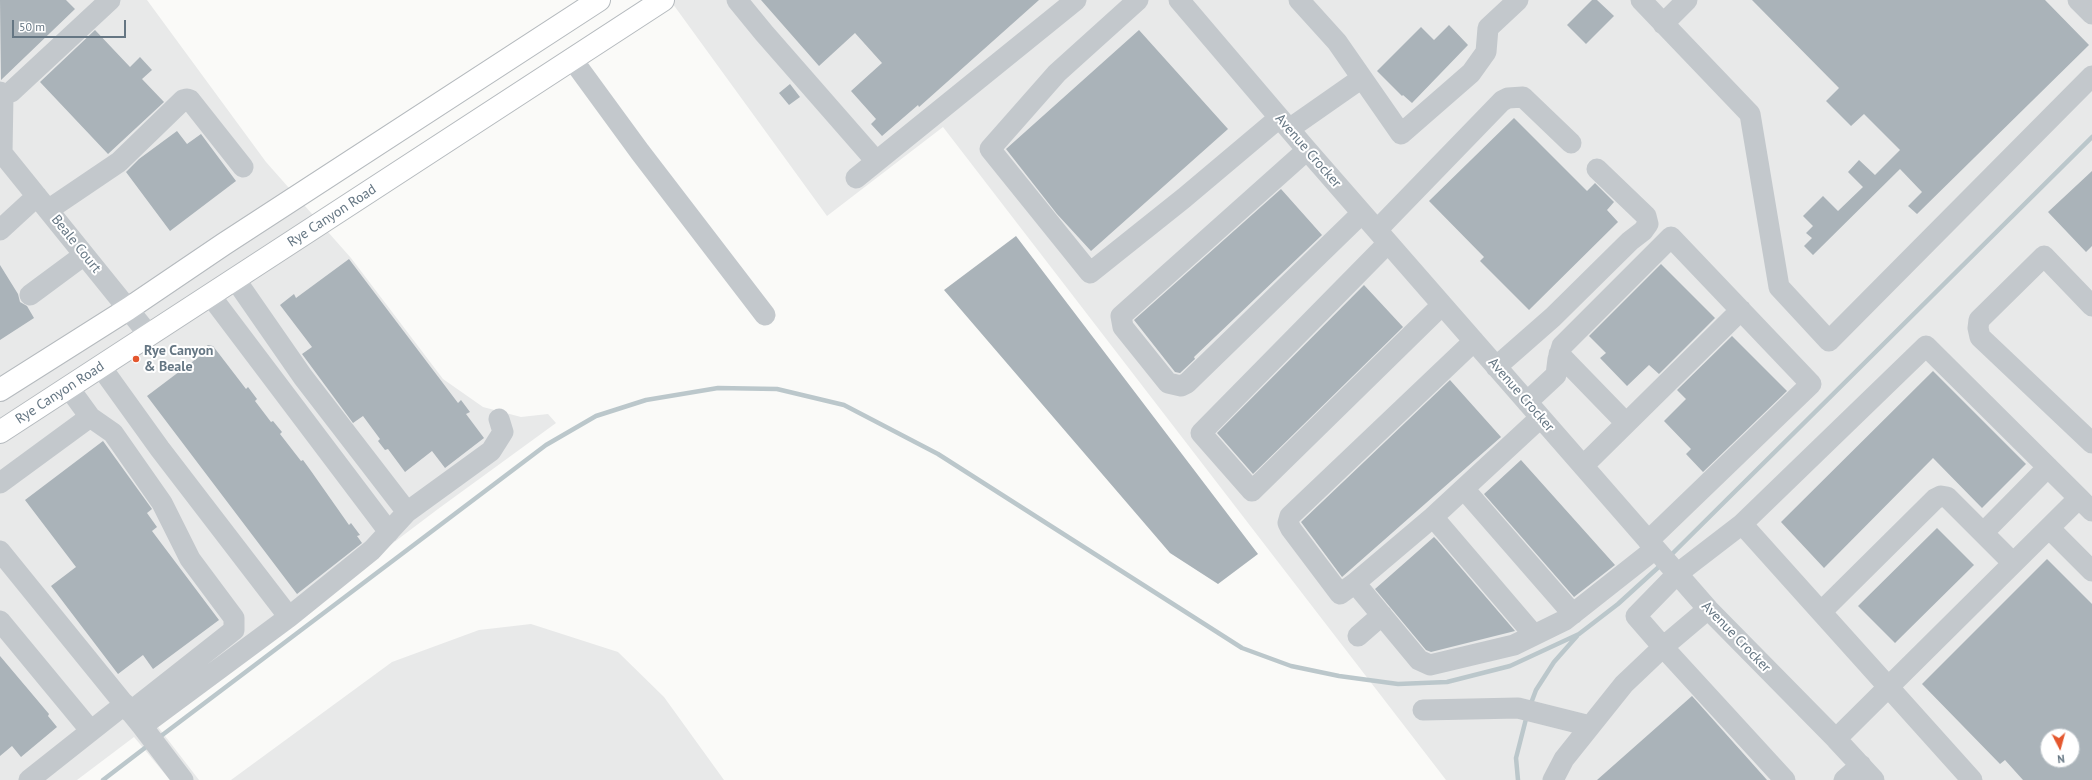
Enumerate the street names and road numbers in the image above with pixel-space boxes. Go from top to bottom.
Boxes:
street label: Avenue Crocker [1271,111,1345,191]
street label: Rye Canyon Road [285,181,379,251]
street label: Beale Court [48,212,104,276]
street label: Avenue Crocker [1484,355,1558,435]
street label: Rye Canyon Road [13,358,107,428]
street label: Avenue Crocker [1698,598,1774,676]

